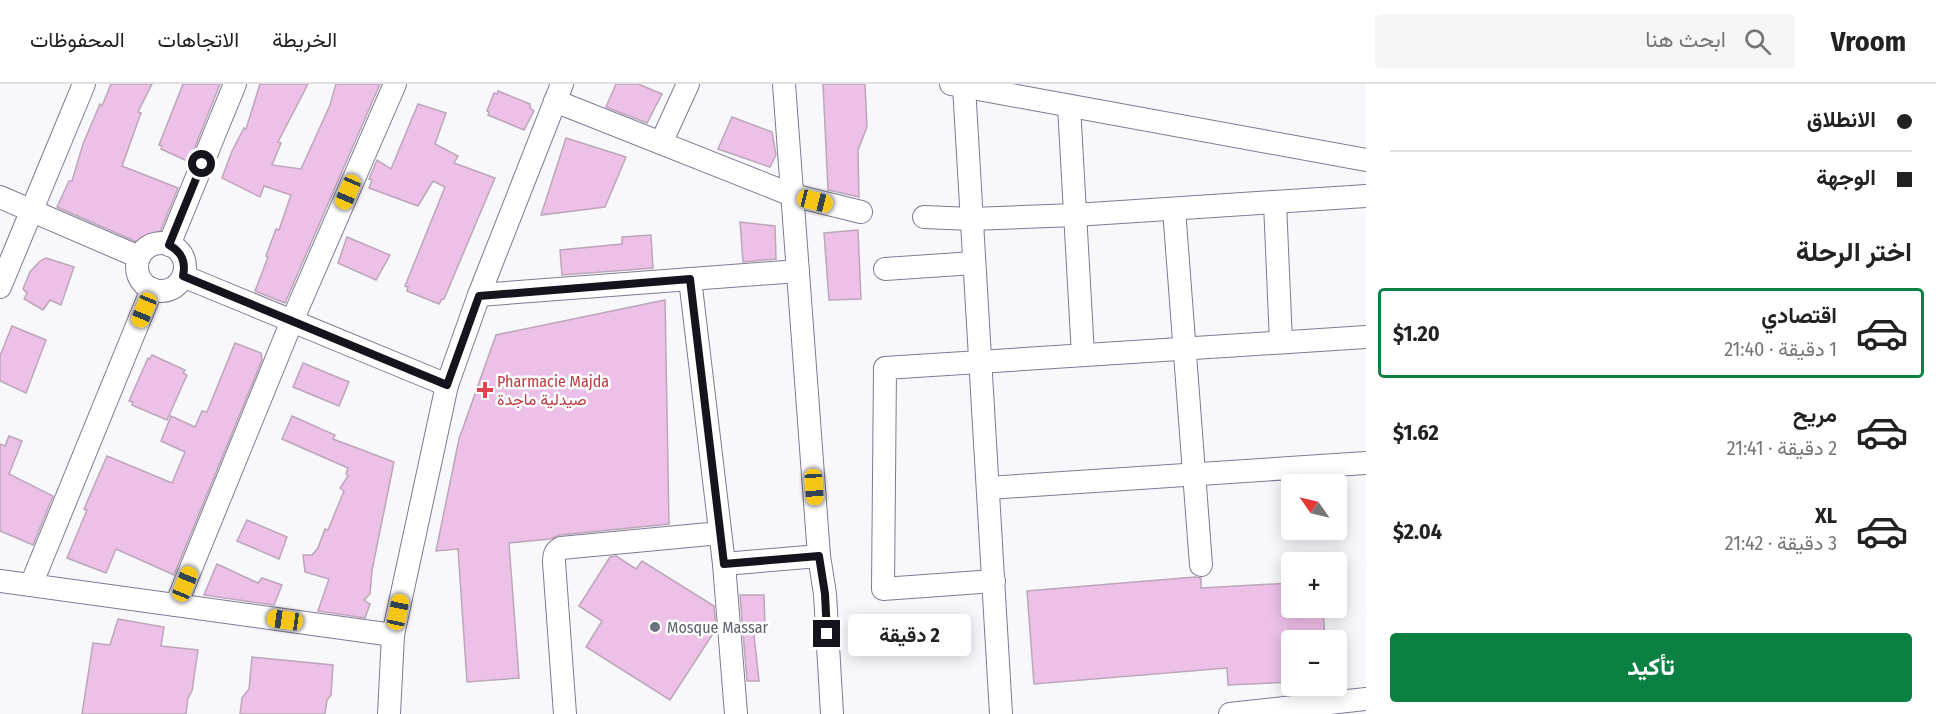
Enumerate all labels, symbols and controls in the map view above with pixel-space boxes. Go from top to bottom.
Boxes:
search box [1375,14,1795,68]
icon: search [1741,25,1774,58]
text: Vroom [1831,25,1906,58]
text: ابحث هنا [1645,26,1726,53]
text: المحفوظات [30,27,125,53]
text: الاتجاهات [158,27,239,53]
text: الخريطة [272,27,337,53]
text: الانطلاق [1807,106,1876,133]
route start [188,150,215,177]
text: الوجهة [1816,164,1876,191]
car [333,172,363,212]
car [795,188,835,214]
text: اختر الرحلة [1796,236,1912,268]
car [129,290,159,330]
text: اقتصادي [1761,302,1837,329]
icon: car [1855,306,1909,360]
text: $1.20 [1393,320,1440,347]
text: 1 دقيقة · 21:40 [1724,337,1837,361]
place label: Pharmacie Majda صيدلية ماجدة [497,372,609,409]
marker: Pharmacie Majda صيدلية ماجدة [478,383,492,397]
text: مريح [1793,401,1837,428]
icon: car [1855,405,1909,459]
text: $1.62 [1393,419,1439,446]
text: 2 دقيقة · 21:41 [1727,436,1837,460]
car [804,468,824,506]
north arrow [1281,474,1347,540]
map controls [1281,474,1347,696]
text: XL [1815,502,1837,529]
icon: car [1855,504,1909,558]
text: $2.04 [1393,518,1442,545]
text: 3 دقيقة · 21:42 [1725,531,1837,555]
button: + [1281,552,1347,618]
car [170,564,200,604]
car [385,593,411,631]
car [266,609,304,631]
callout: 2 دقيقة [848,613,971,655]
place label: Mosque Massar [667,618,769,637]
marker: Mosque Massar [648,620,662,634]
route end [813,620,840,647]
text: 2 دقيقة [879,623,940,647]
button: − [1281,630,1347,696]
button: تأكيد [1390,633,1912,702]

